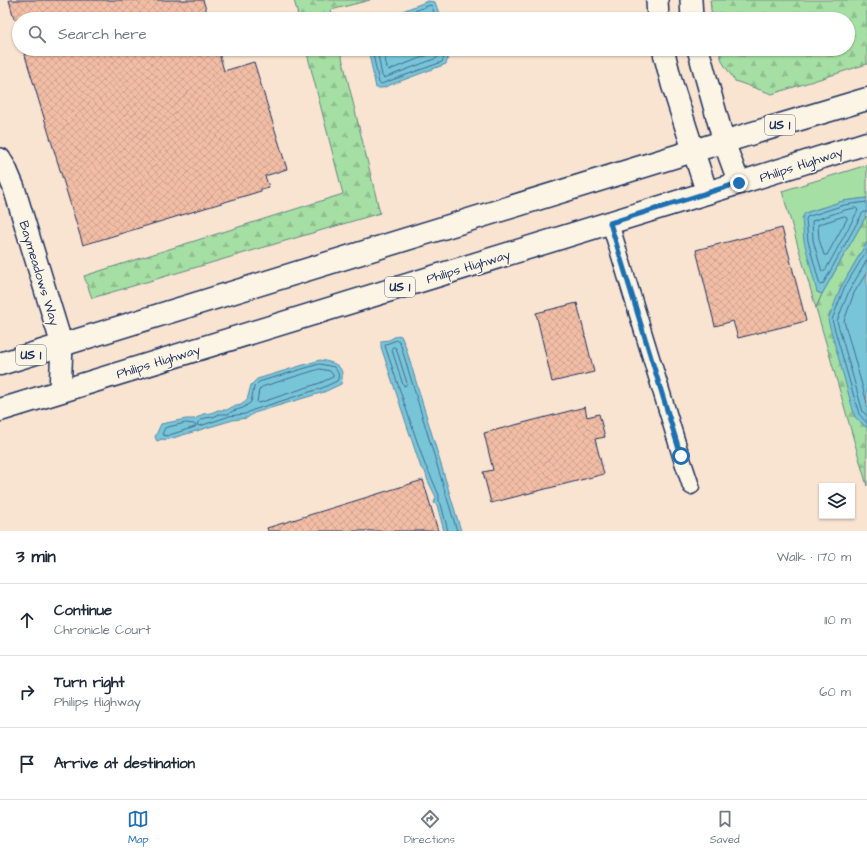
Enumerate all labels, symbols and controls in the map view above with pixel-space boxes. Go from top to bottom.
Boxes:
search box [12,12,855,56]
icon: search [26,23,48,45]
text: Search here [58,24,147,45]
road number: US 1 [765,115,795,135]
street label: Philips Highway [757,143,846,188]
route end [730,174,748,192]
street label: Baymeadows Way [14,219,64,328]
street label: Philips Highway [424,246,513,289]
road number: US 1 [385,277,415,297]
street label: Philips Highway [114,341,203,384]
road number: US 1 [16,345,46,365]
route start [672,447,690,465]
map controls [819,483,855,519]
button: layers [819,483,855,519]
text: 3 min [16,545,56,569]
text: Walk · 170 m [777,548,851,566]
text: Continue [54,600,112,621]
icon: ahead [16,609,38,631]
text: 110 m [824,611,851,629]
text: Chronicle Court [54,621,151,639]
text: Turn right [54,672,125,693]
icon: right [16,681,38,703]
text: 60 m [819,683,851,701]
text: Philips Highway [54,693,141,711]
icon: arrive [16,753,38,775]
text: Arrive at destination [54,753,195,774]
tab: Map [127,808,149,847]
tab: Directions [404,808,455,847]
tab: Saved [710,808,740,847]

